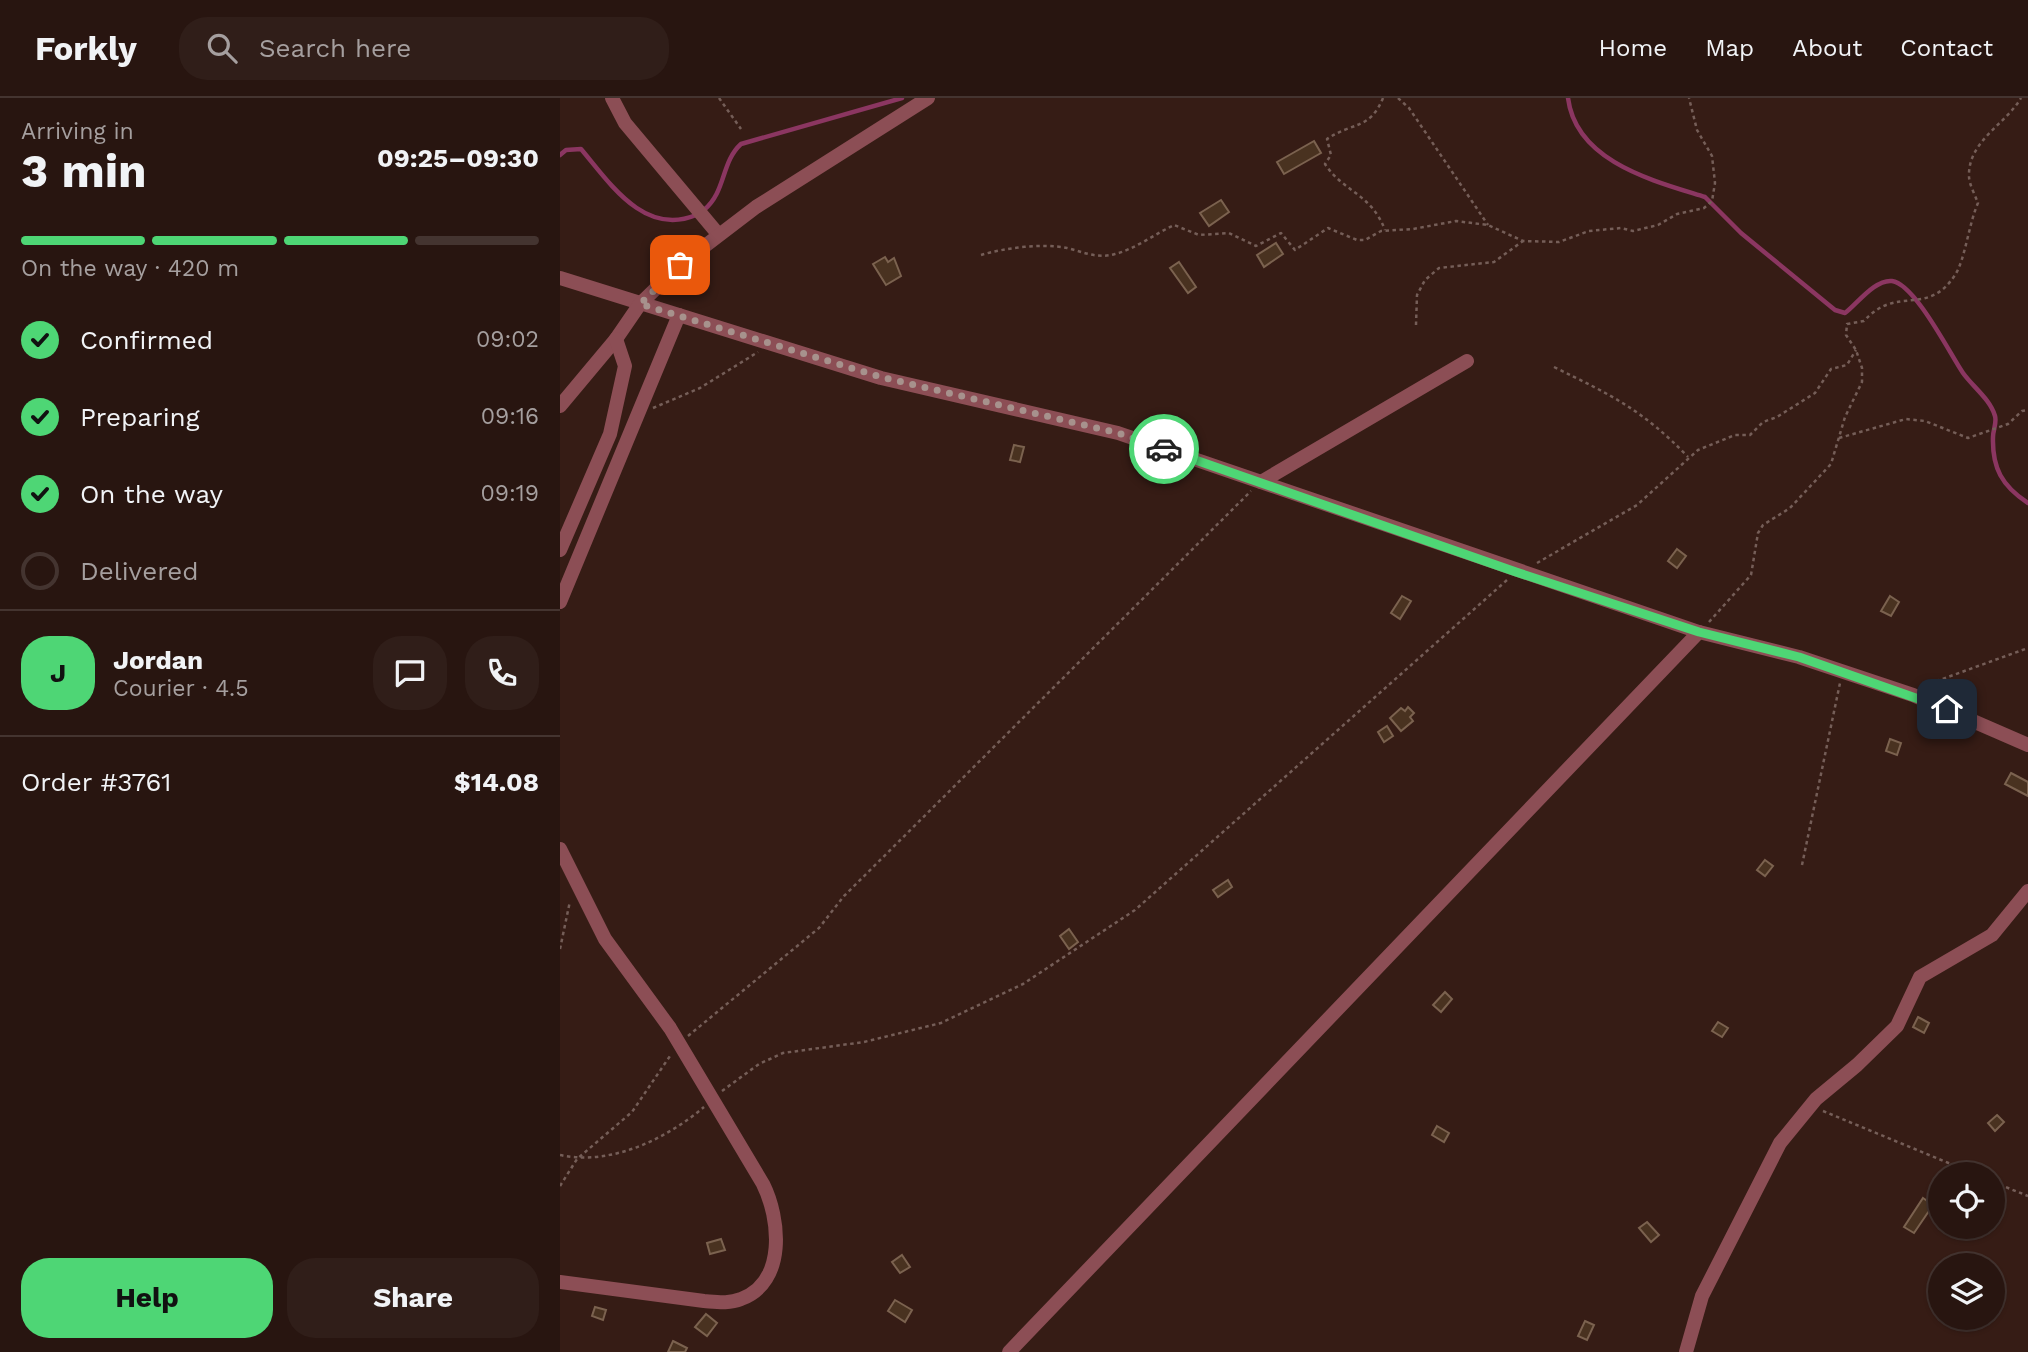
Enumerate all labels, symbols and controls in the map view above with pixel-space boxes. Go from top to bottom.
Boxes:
search box [179,17,669,80]
text: Forkly [35,29,137,68]
icon: search [203,29,241,67]
text: Search here [259,33,411,63]
text: Home [1599,34,1667,62]
text: Map [1705,34,1754,62]
text: About [1792,34,1862,62]
text: Contact [1900,34,1993,62]
text: Arriving in [21,118,134,145]
text: 09:25–09:30 [377,143,539,173]
text: 3 min [21,144,147,198]
pin [650,235,710,295]
icon: bag [661,246,699,284]
text: On the way · 420 m [21,255,239,282]
icon: check [21,321,59,359]
text: Confirmed [80,325,213,355]
text: 09:02 [476,326,539,353]
icon: check [21,398,59,436]
text: Preparing [80,402,200,432]
text: 09:16 [481,403,539,430]
courier [1129,414,1199,484]
icon: car [1145,430,1183,468]
icon: check [21,475,59,513]
text: On the way [80,479,223,509]
text: 09:19 [481,480,539,507]
text: Delivered [80,556,199,586]
button: chat [373,636,447,710]
button: phone [465,636,539,710]
text: Jordan [113,645,203,675]
text: J [50,658,66,688]
text: Courier · 4.5 [113,675,249,702]
pin [1917,679,1977,739]
icon: home [1928,690,1966,728]
text: Order #3761 [21,767,171,797]
text: $14.08 [454,767,539,797]
map controls [1928,1162,2005,1330]
button: locate [1928,1162,2005,1239]
button: layers [1928,1253,2005,1330]
button: Help [21,1258,273,1338]
button: Share [287,1258,539,1338]

